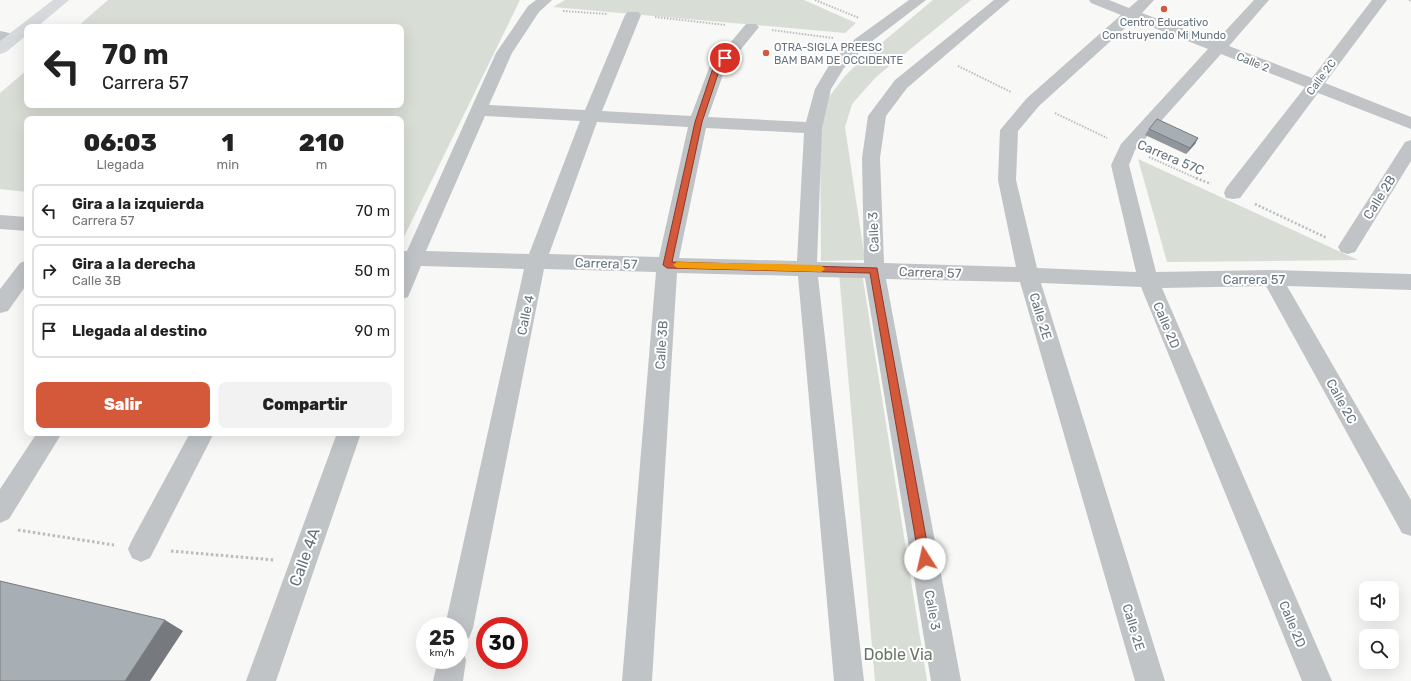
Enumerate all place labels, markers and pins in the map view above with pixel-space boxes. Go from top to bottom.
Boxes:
marker: Centro Educativo Construyendo Mi Mundo [1159,4,1169,14]
place label: Centro Educativo Construyendo Mi Mundo [1102,16,1226,42]
pin [708,41,742,75]
place label: OTRA-SIGLA PREESC BAM BAM DE OCCIDENTE [774,41,903,67]
marker: OTRA-SIGLA PREESC BAM BAM DE OCCIDENTE [761,48,771,58]

